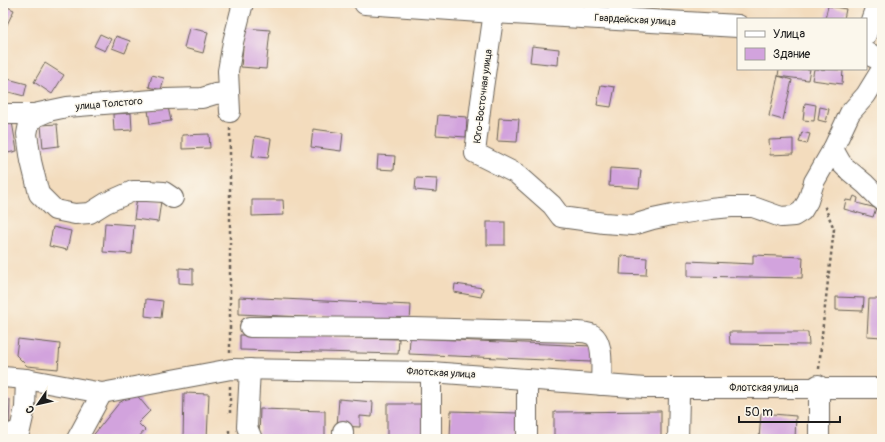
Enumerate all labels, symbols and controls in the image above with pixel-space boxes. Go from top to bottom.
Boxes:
street label: Гвардейская улица [594,12,676,28]
legend [737,18,867,70]
text: Улица [773,27,805,42]
text: Здание [773,47,810,62]
street label: Юго-Восточная улица [471,48,495,144]
street label: улица Толстого [74,95,144,113]
street label: Флотская улица [406,365,476,381]
street label: Флотская улица [730,382,799,394]
north arrow [18,384,58,424]
scale bar [739,398,840,424]
text: С [23,403,37,416]
text: 50 m [745,405,773,420]

